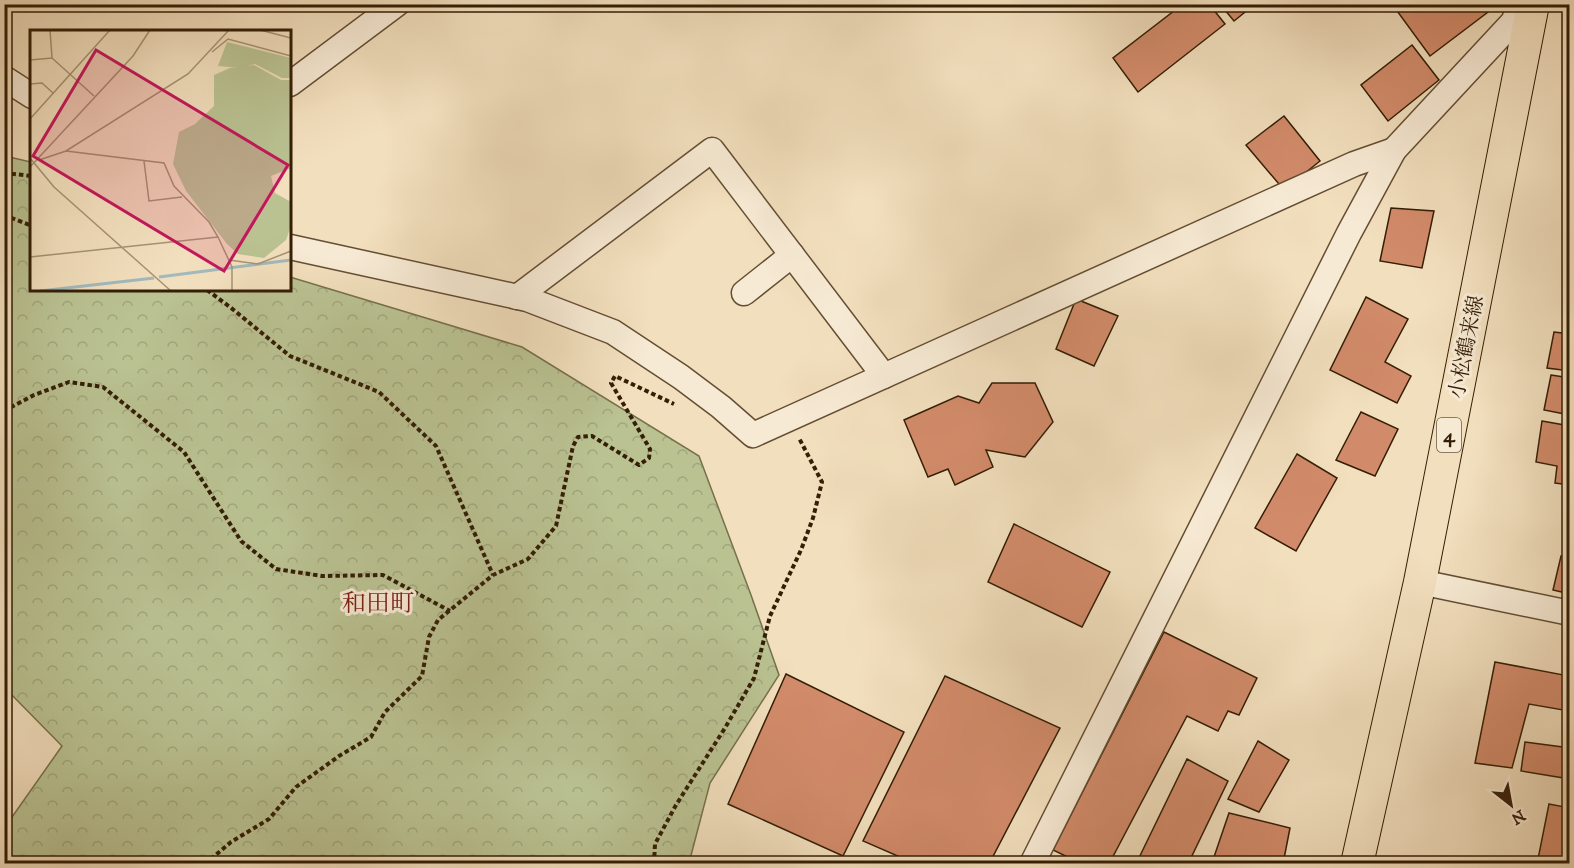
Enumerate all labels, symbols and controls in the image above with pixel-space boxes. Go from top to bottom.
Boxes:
inset map [30,30,291,291]
street label: 小松鶴来線 [1444,293,1490,401]
road number: 4 [1437,418,1461,452]
district label: 和田町 [342,589,414,619]
north arrow [1481,775,1541,835]
text: N [1507,805,1529,829]

